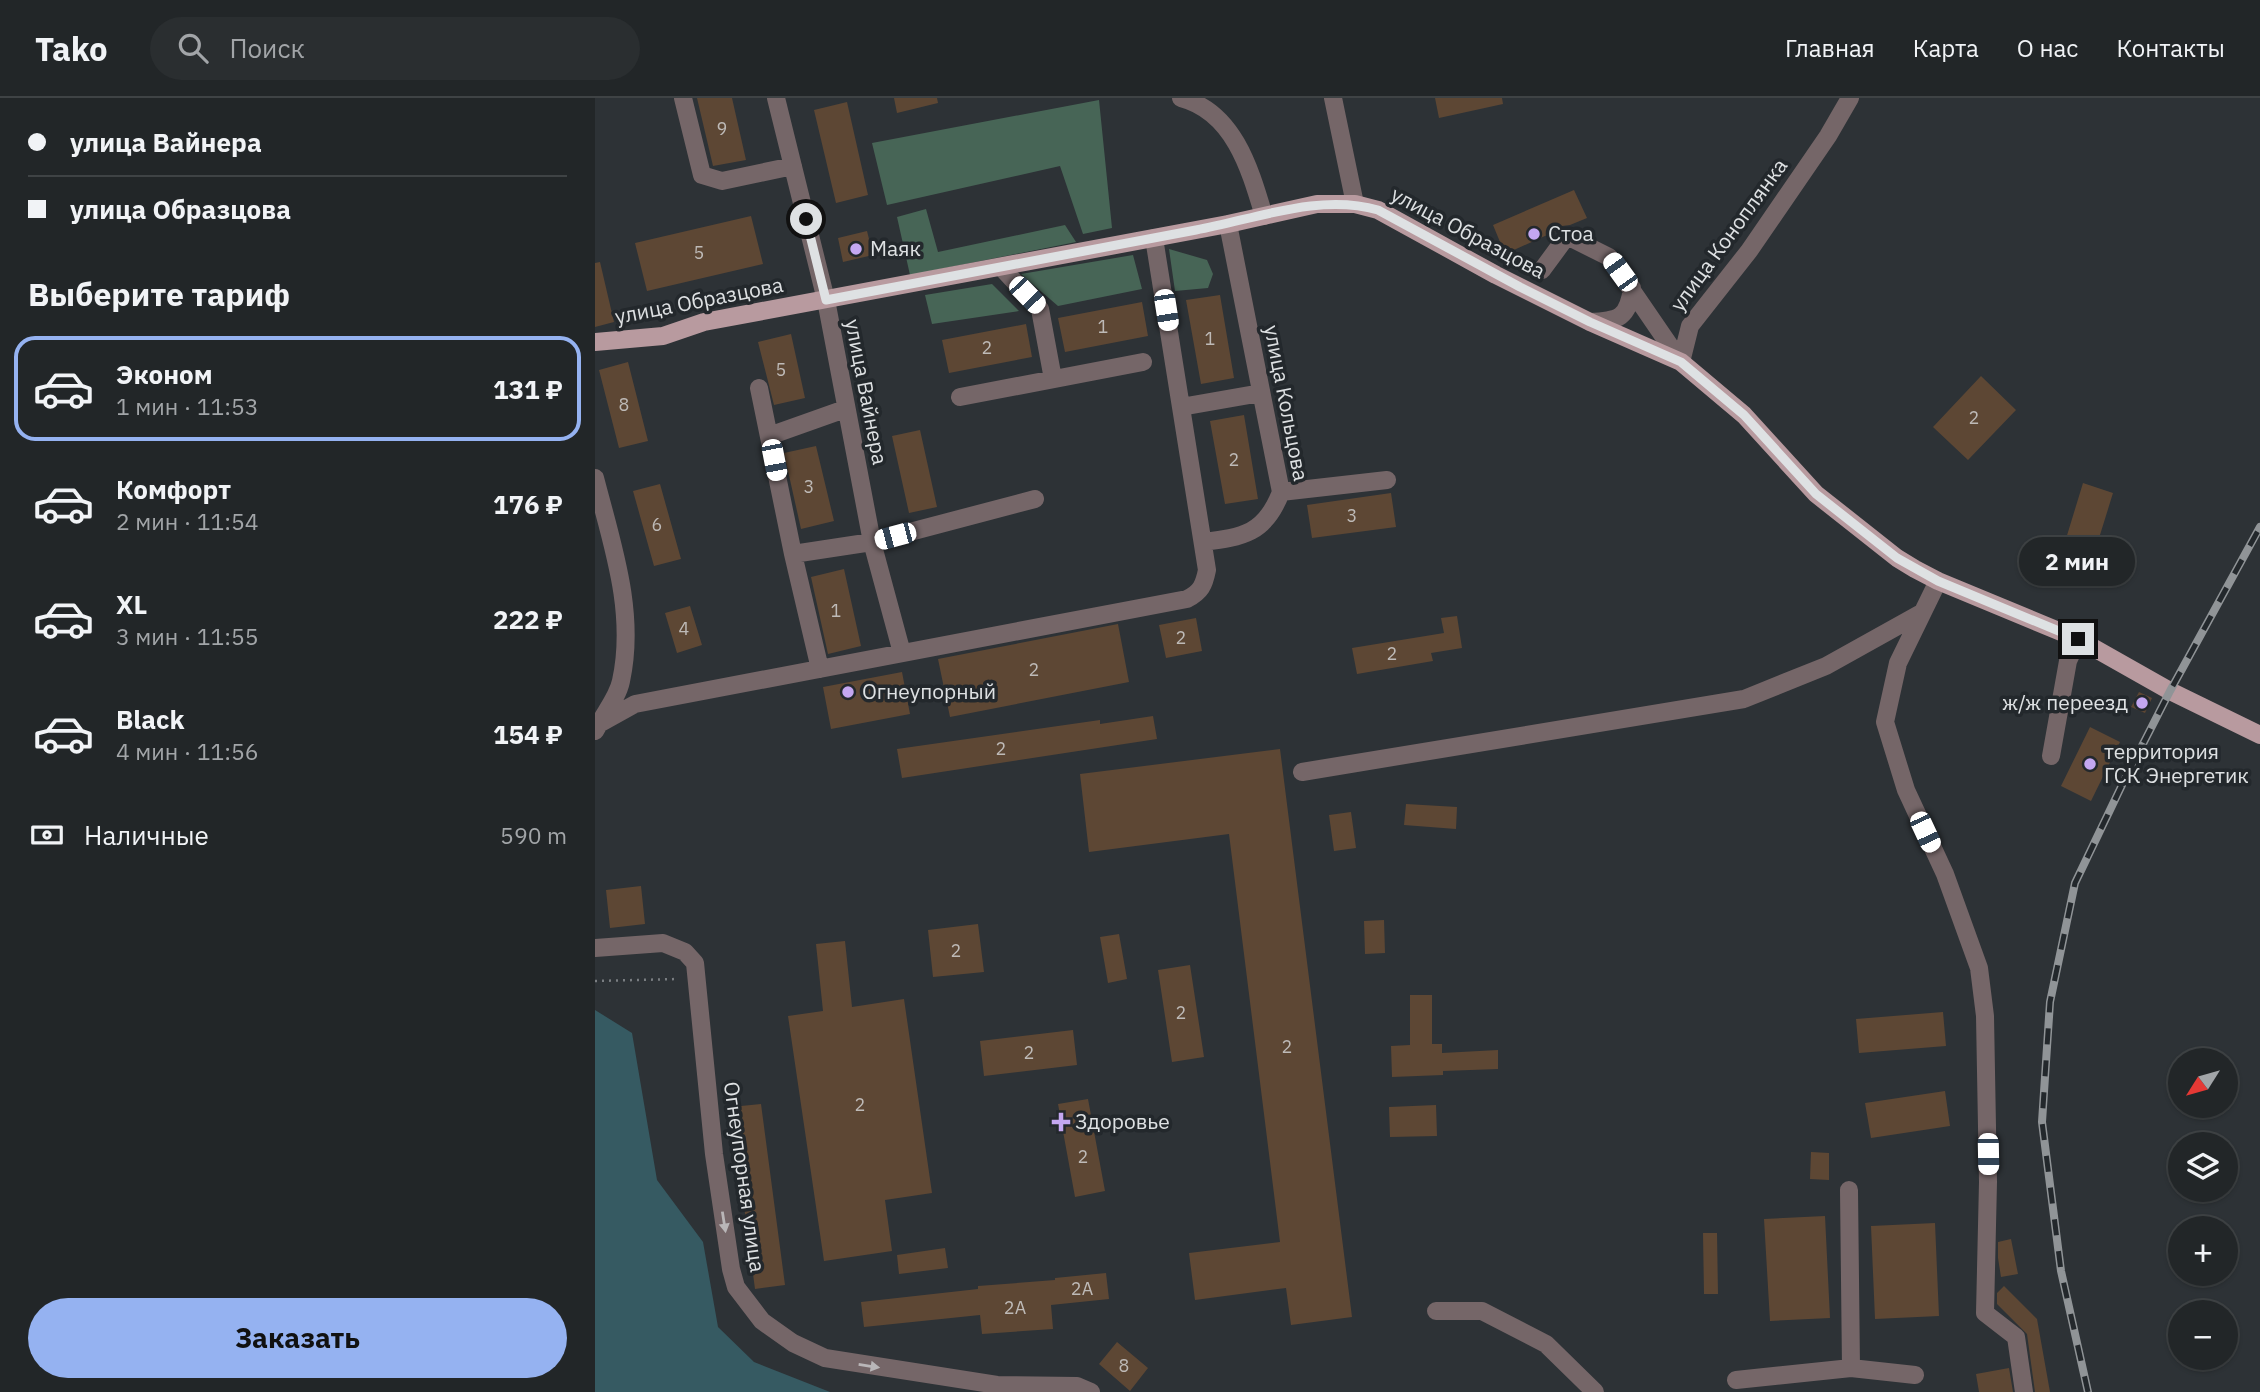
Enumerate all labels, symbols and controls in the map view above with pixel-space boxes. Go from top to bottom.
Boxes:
search box [150,17,640,80]
text: Tako [35,27,108,70]
icon: search [174,29,212,67]
text: Поиск [230,31,305,65]
text: Главная [1785,32,1875,64]
text: Карта [1913,32,1979,64]
text: О нас [2017,32,2078,64]
text: Контакты [2116,32,2225,64]
house number: 9 [717,117,727,140]
text: улица Вайнера [70,125,262,159]
street label: улица Коноплянка [1663,152,1793,316]
street label: улица Образцова [1386,180,1551,285]
text: улица Образцова [70,192,291,226]
route start [790,203,822,235]
place label: Стоа [1548,219,1594,247]
marker: Стоа [1526,226,1542,242]
place label: Маяк [870,234,921,262]
house number: 5 [694,241,704,264]
marker: Маяк [848,241,864,257]
car [1600,249,1641,295]
street label: улица Образцова [612,270,785,330]
text: Выберите тариф [28,273,290,315]
car [1005,273,1050,317]
car [1153,288,1180,332]
house number: 1 [1098,315,1108,338]
street label: улица Вайнера [839,317,895,467]
street label: улица Кольцова [1258,323,1316,483]
house number: 1 [1205,327,1215,350]
house number: 2 [982,336,992,359]
icon: car [32,357,95,420]
text: Эконом [116,357,213,391]
house number: 5 [776,358,786,381]
text: 131 ₽ [493,372,563,406]
text: 1 мин · 11:53 [116,391,259,421]
house number: 8 [619,393,629,416]
house number: 2 [1969,406,1979,429]
car [760,437,789,483]
house number: 2 [1229,448,1239,471]
icon: car [32,472,95,535]
text: Комфорт [116,472,231,506]
house number: 3 [804,475,814,498]
text: 176 ₽ [493,487,563,521]
house number: 3 [1347,504,1357,527]
text: 2 мин · 11:54 [116,506,259,536]
house number: 6 [652,513,662,536]
car [872,520,919,552]
callout: 2 мин [2020,538,2136,587]
text: 2 мин [2045,546,2109,576]
icon: car [32,587,95,650]
text: XL [116,587,147,621]
house number: 1 [831,599,841,622]
text: 222 ₽ [493,602,563,636]
house number: 4 [679,617,690,640]
text: 3 мин · 11:55 [116,621,259,651]
route end [2062,623,2094,655]
house number: 2 [1176,626,1186,649]
house number: 2 [1387,642,1397,665]
house number: 2 [1029,658,1039,681]
place label: Огнеупорный [862,677,996,705]
marker: Огнеупорный [840,684,856,700]
place label: ж/ж переезд [2002,688,2128,716]
marker: ж/ж переезд [2134,695,2150,711]
icon: car [32,702,95,765]
text: Black [116,702,184,736]
text: 154 ₽ [493,717,563,751]
text: 4 мин · 11:56 [116,736,259,766]
house number: 2 [996,737,1006,760]
place label: территория ГСК Энергетик [2104,737,2249,789]
marker: территория ГСК Энергетик [2082,756,2098,772]
car [1907,809,1944,855]
icon: cash [28,816,66,854]
text: Наличные [84,818,209,852]
text: 590 m [500,820,567,850]
house number: 2 [951,939,961,962]
house number: 2 [1176,1001,1186,1024]
house number: 2 [1282,1035,1292,1058]
house number: 2 [1024,1041,1034,1064]
north arrow [2168,1048,2238,1118]
map controls [2168,1048,2238,1370]
street label: Огнеупорная улица [718,1080,772,1274]
house number: 2 [855,1093,865,1116]
place label: Здоровье [1075,1107,1170,1135]
marker: Здоровье [1053,1114,1069,1130]
button: layers [2168,1132,2238,1202]
car [1978,1133,1999,1175]
house number: 2 [1078,1145,1088,1168]
one-way arrow [719,1211,730,1233]
button: + [2168,1216,2238,1286]
house number: 2А [1071,1277,1094,1300]
house number: 2А [1004,1296,1027,1319]
button: Заказать [28,1298,567,1378]
button: − [2168,1300,2238,1370]
house number: 8 [1119,1354,1129,1377]
one-way arrow [858,1361,880,1372]

